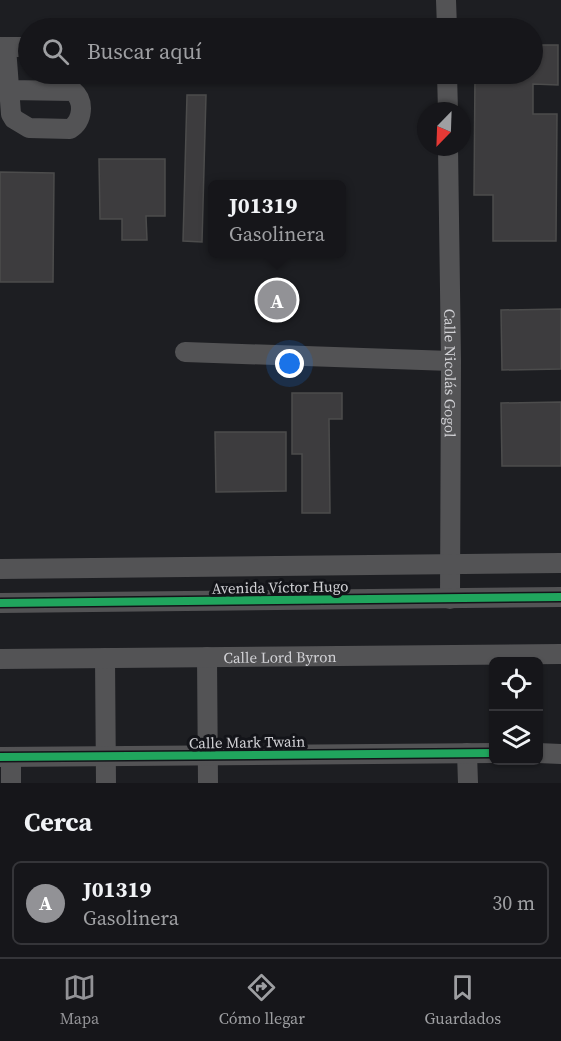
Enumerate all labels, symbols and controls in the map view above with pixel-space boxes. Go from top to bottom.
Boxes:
search box [18,18,543,84]
icon: search [39,35,72,68]
text: Buscar aquí [87,36,202,66]
north arrow [417,102,471,156]
popup [208,180,346,258]
text: J01319 [229,190,297,220]
text: Gasolinera [229,220,325,248]
pin: A [258,278,296,322]
street label: Calle Nicolás Gogol [440,308,462,438]
your location [275,349,304,378]
street label: Avenida Víctor Hugo [211,575,349,599]
street label: Calle Lord Byron [223,646,337,668]
map controls [489,657,543,765]
button: locate [489,657,543,711]
button: layers [489,711,543,765]
street label: Calle Mark Twain [189,730,305,754]
text: Cerca [24,804,92,840]
text: J01319 [83,874,151,904]
text: A [39,889,52,917]
text: 30 m [492,889,535,917]
text: Gasolinera [83,904,179,932]
tab: Mapa [60,971,99,1029]
tab: Cómo llegar [219,971,305,1029]
tab: Guardados [424,971,501,1029]

